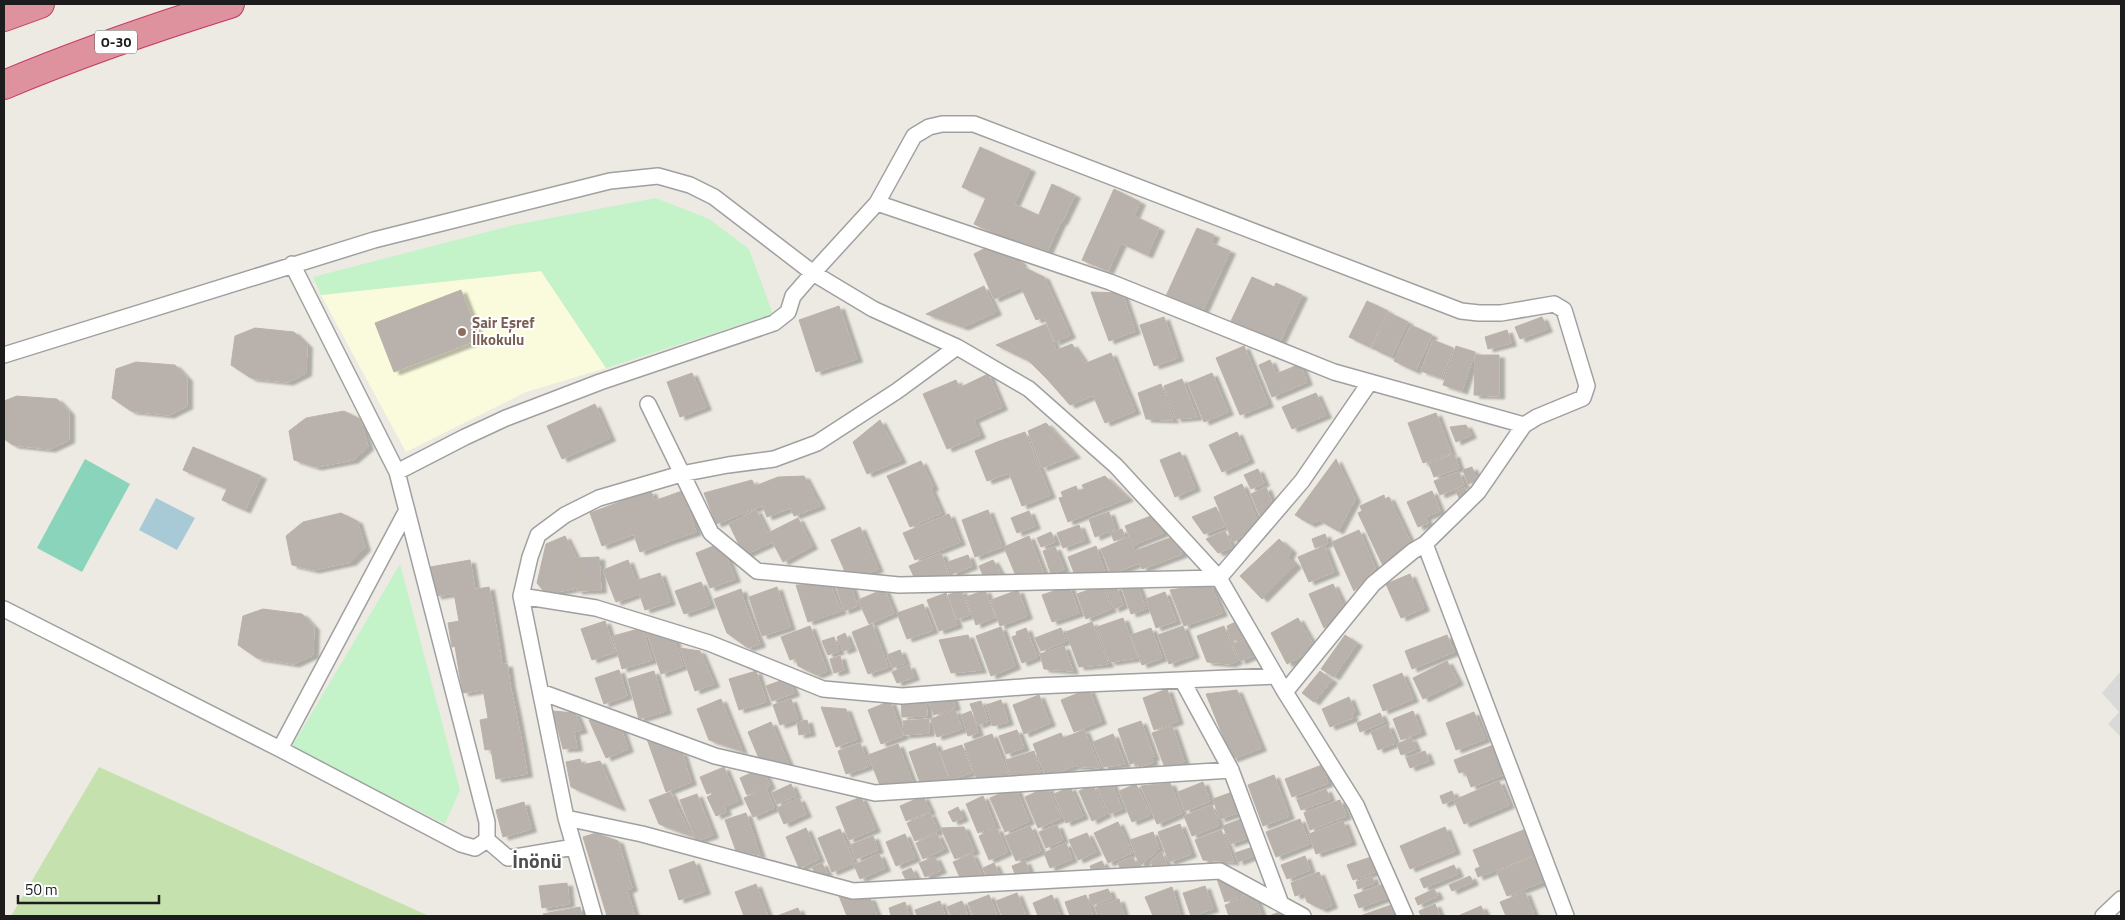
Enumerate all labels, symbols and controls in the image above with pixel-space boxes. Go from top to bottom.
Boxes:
road number: O-30 [95,31,137,54]
place label: Şair Eşref İlkokulu [472,311,535,351]
marker: Şair Eşref İlkokulu [456,326,468,338]
district label: İnönü [512,845,562,876]
scale bar [18,872,159,904]
text: 50 m [25,878,58,901]

